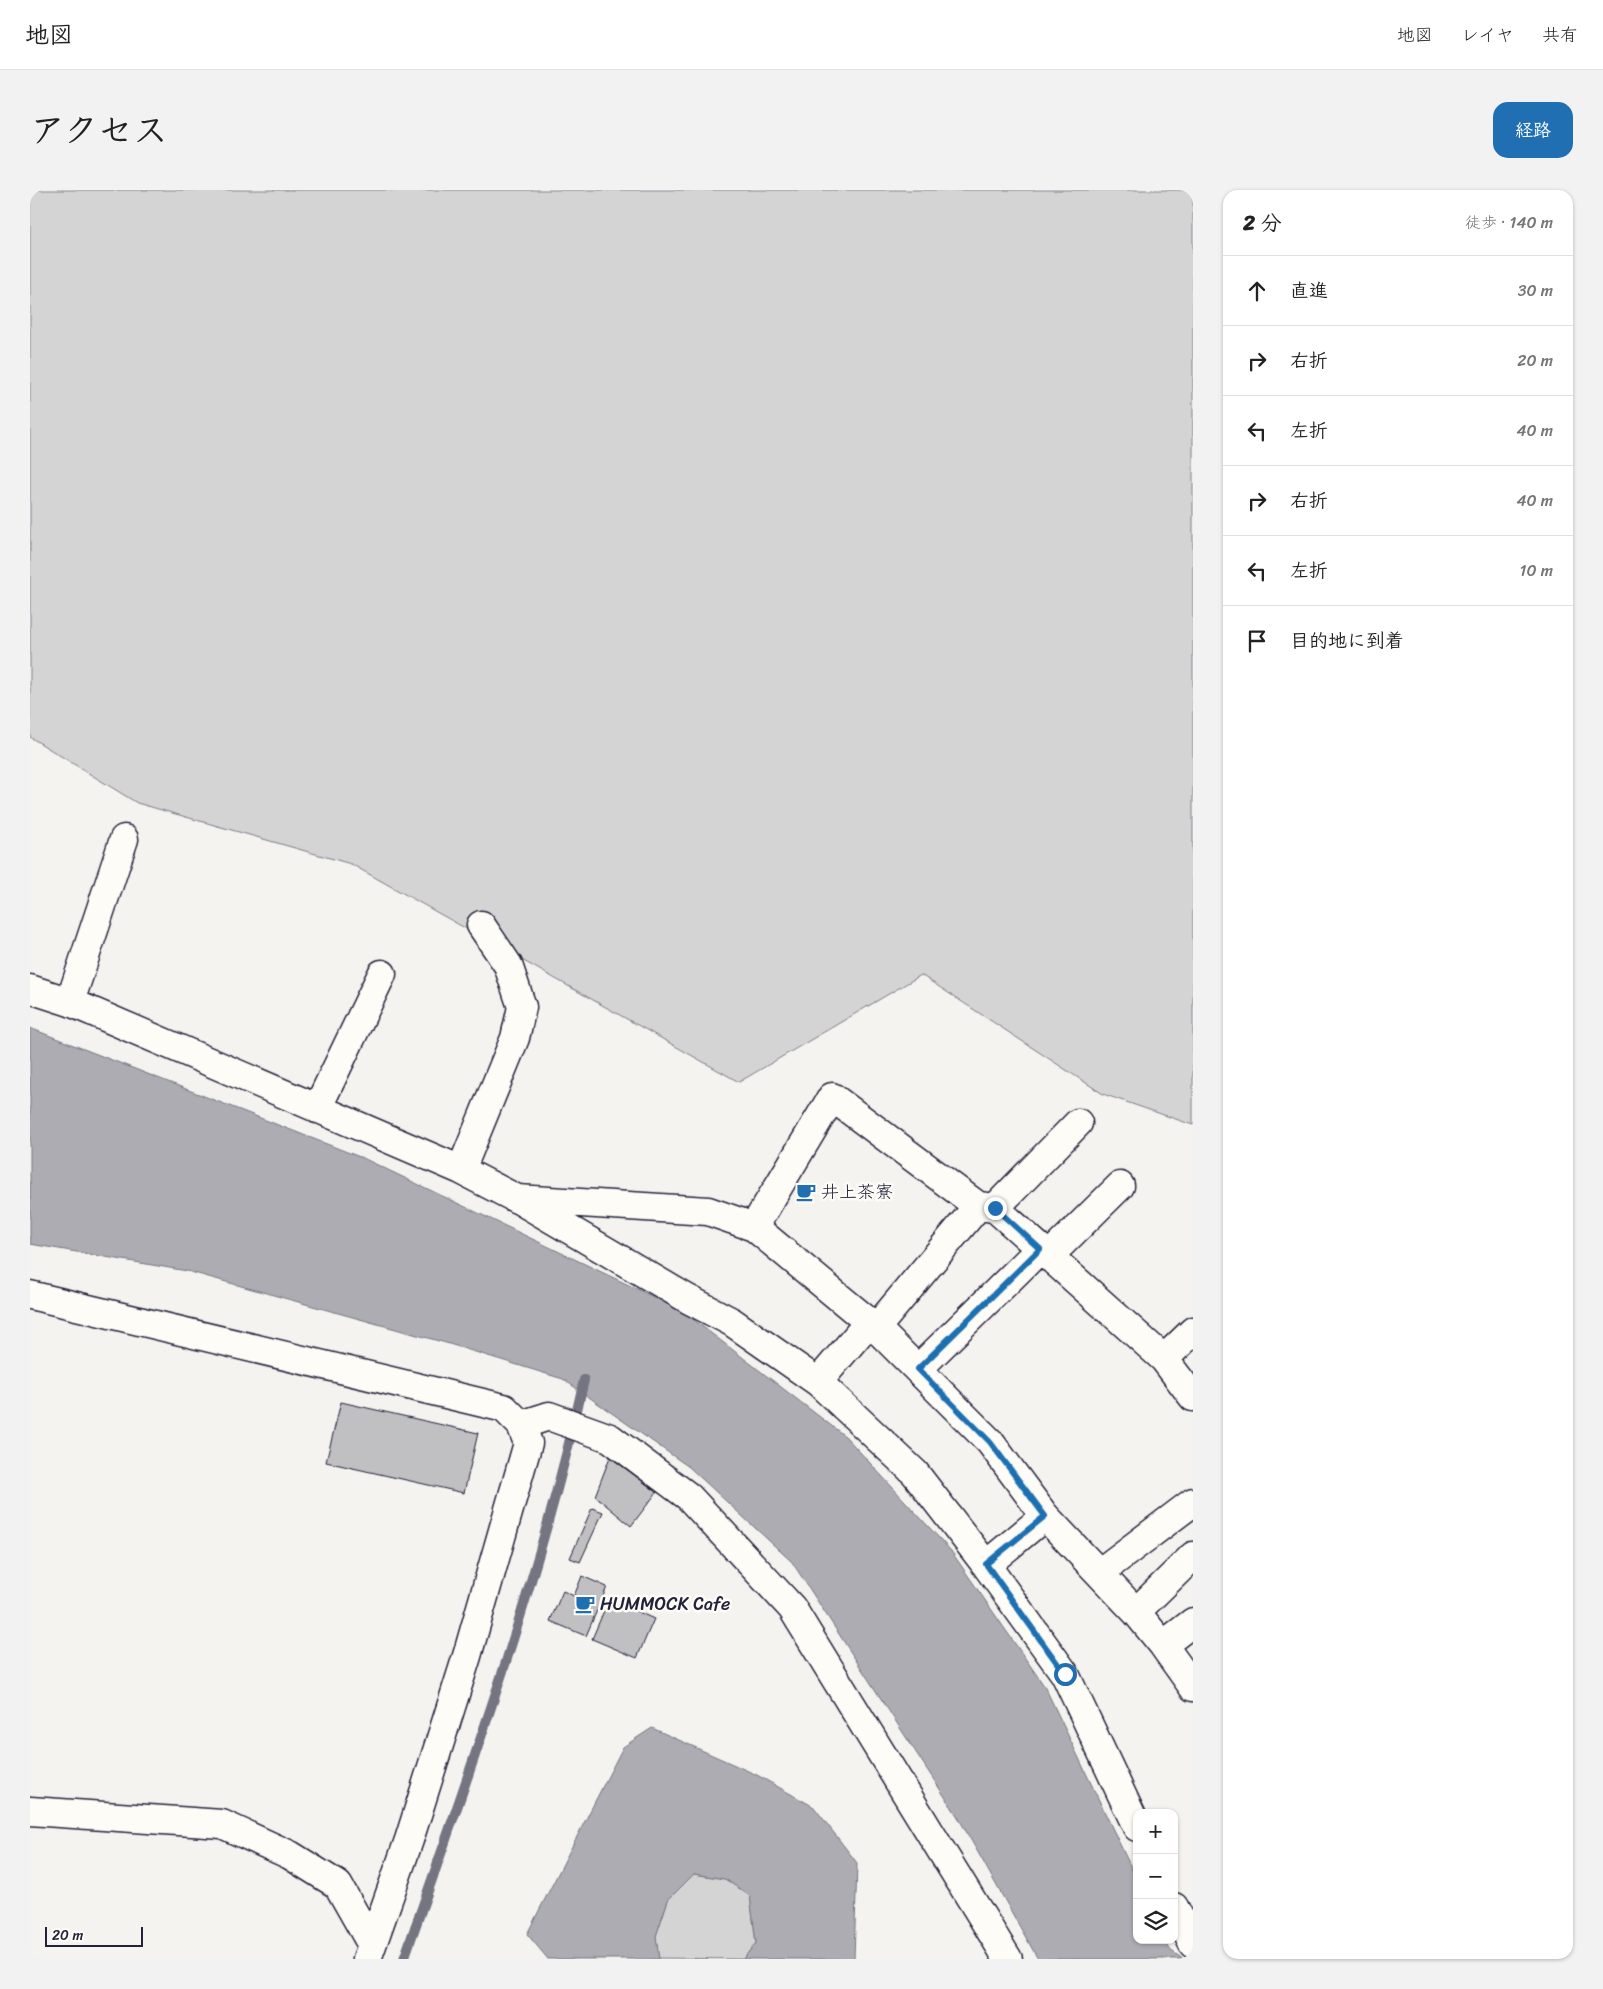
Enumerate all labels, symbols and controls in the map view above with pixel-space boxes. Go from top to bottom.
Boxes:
text: 地図 [25,14,73,56]
text: 地図 [1397,19,1433,51]
text: レイヤ [1461,19,1514,51]
text: 共有 [1542,19,1578,51]
text: アクセス [30,99,168,161]
button: 経路 [1493,102,1573,158]
text: 2 分 [1243,204,1282,242]
text: 徒歩 · 140 m [1465,208,1553,237]
text: 直進 [1290,274,1328,307]
text: 30 m [1518,276,1553,305]
icon: ahead [1243,277,1271,305]
text: 右折 [1290,344,1328,377]
text: 20 m [1517,346,1553,375]
icon: right [1243,347,1271,375]
text: 左折 [1290,414,1328,447]
text: 40 m [1516,416,1553,445]
icon: left [1243,417,1271,445]
text: 右折 [1290,484,1328,517]
text: 40 m [1516,486,1553,515]
icon: right [1243,487,1271,515]
text: 左折 [1290,554,1328,587]
text: 10 m [1520,556,1553,585]
icon: left [1243,557,1271,585]
text: 目的地に到着 [1290,624,1404,657]
icon: arrive [1243,627,1271,655]
place label: 井上茶寮 [821,1176,893,1208]
cafe icon: 井上茶寮 [795,1181,817,1203]
route end [984,1197,1007,1220]
place label: HUMMOCK Cafe [600,1588,730,1620]
cafe icon: HUMMOCK Cafe [574,1593,596,1615]
route start [1054,1663,1077,1686]
map controls [1133,1809,1178,1944]
button: + [1133,1809,1178,1854]
button: − [1133,1854,1178,1899]
button: layers [1133,1899,1178,1944]
text: 20 m [52,1923,83,1948]
scale bar [45,1924,142,1947]

